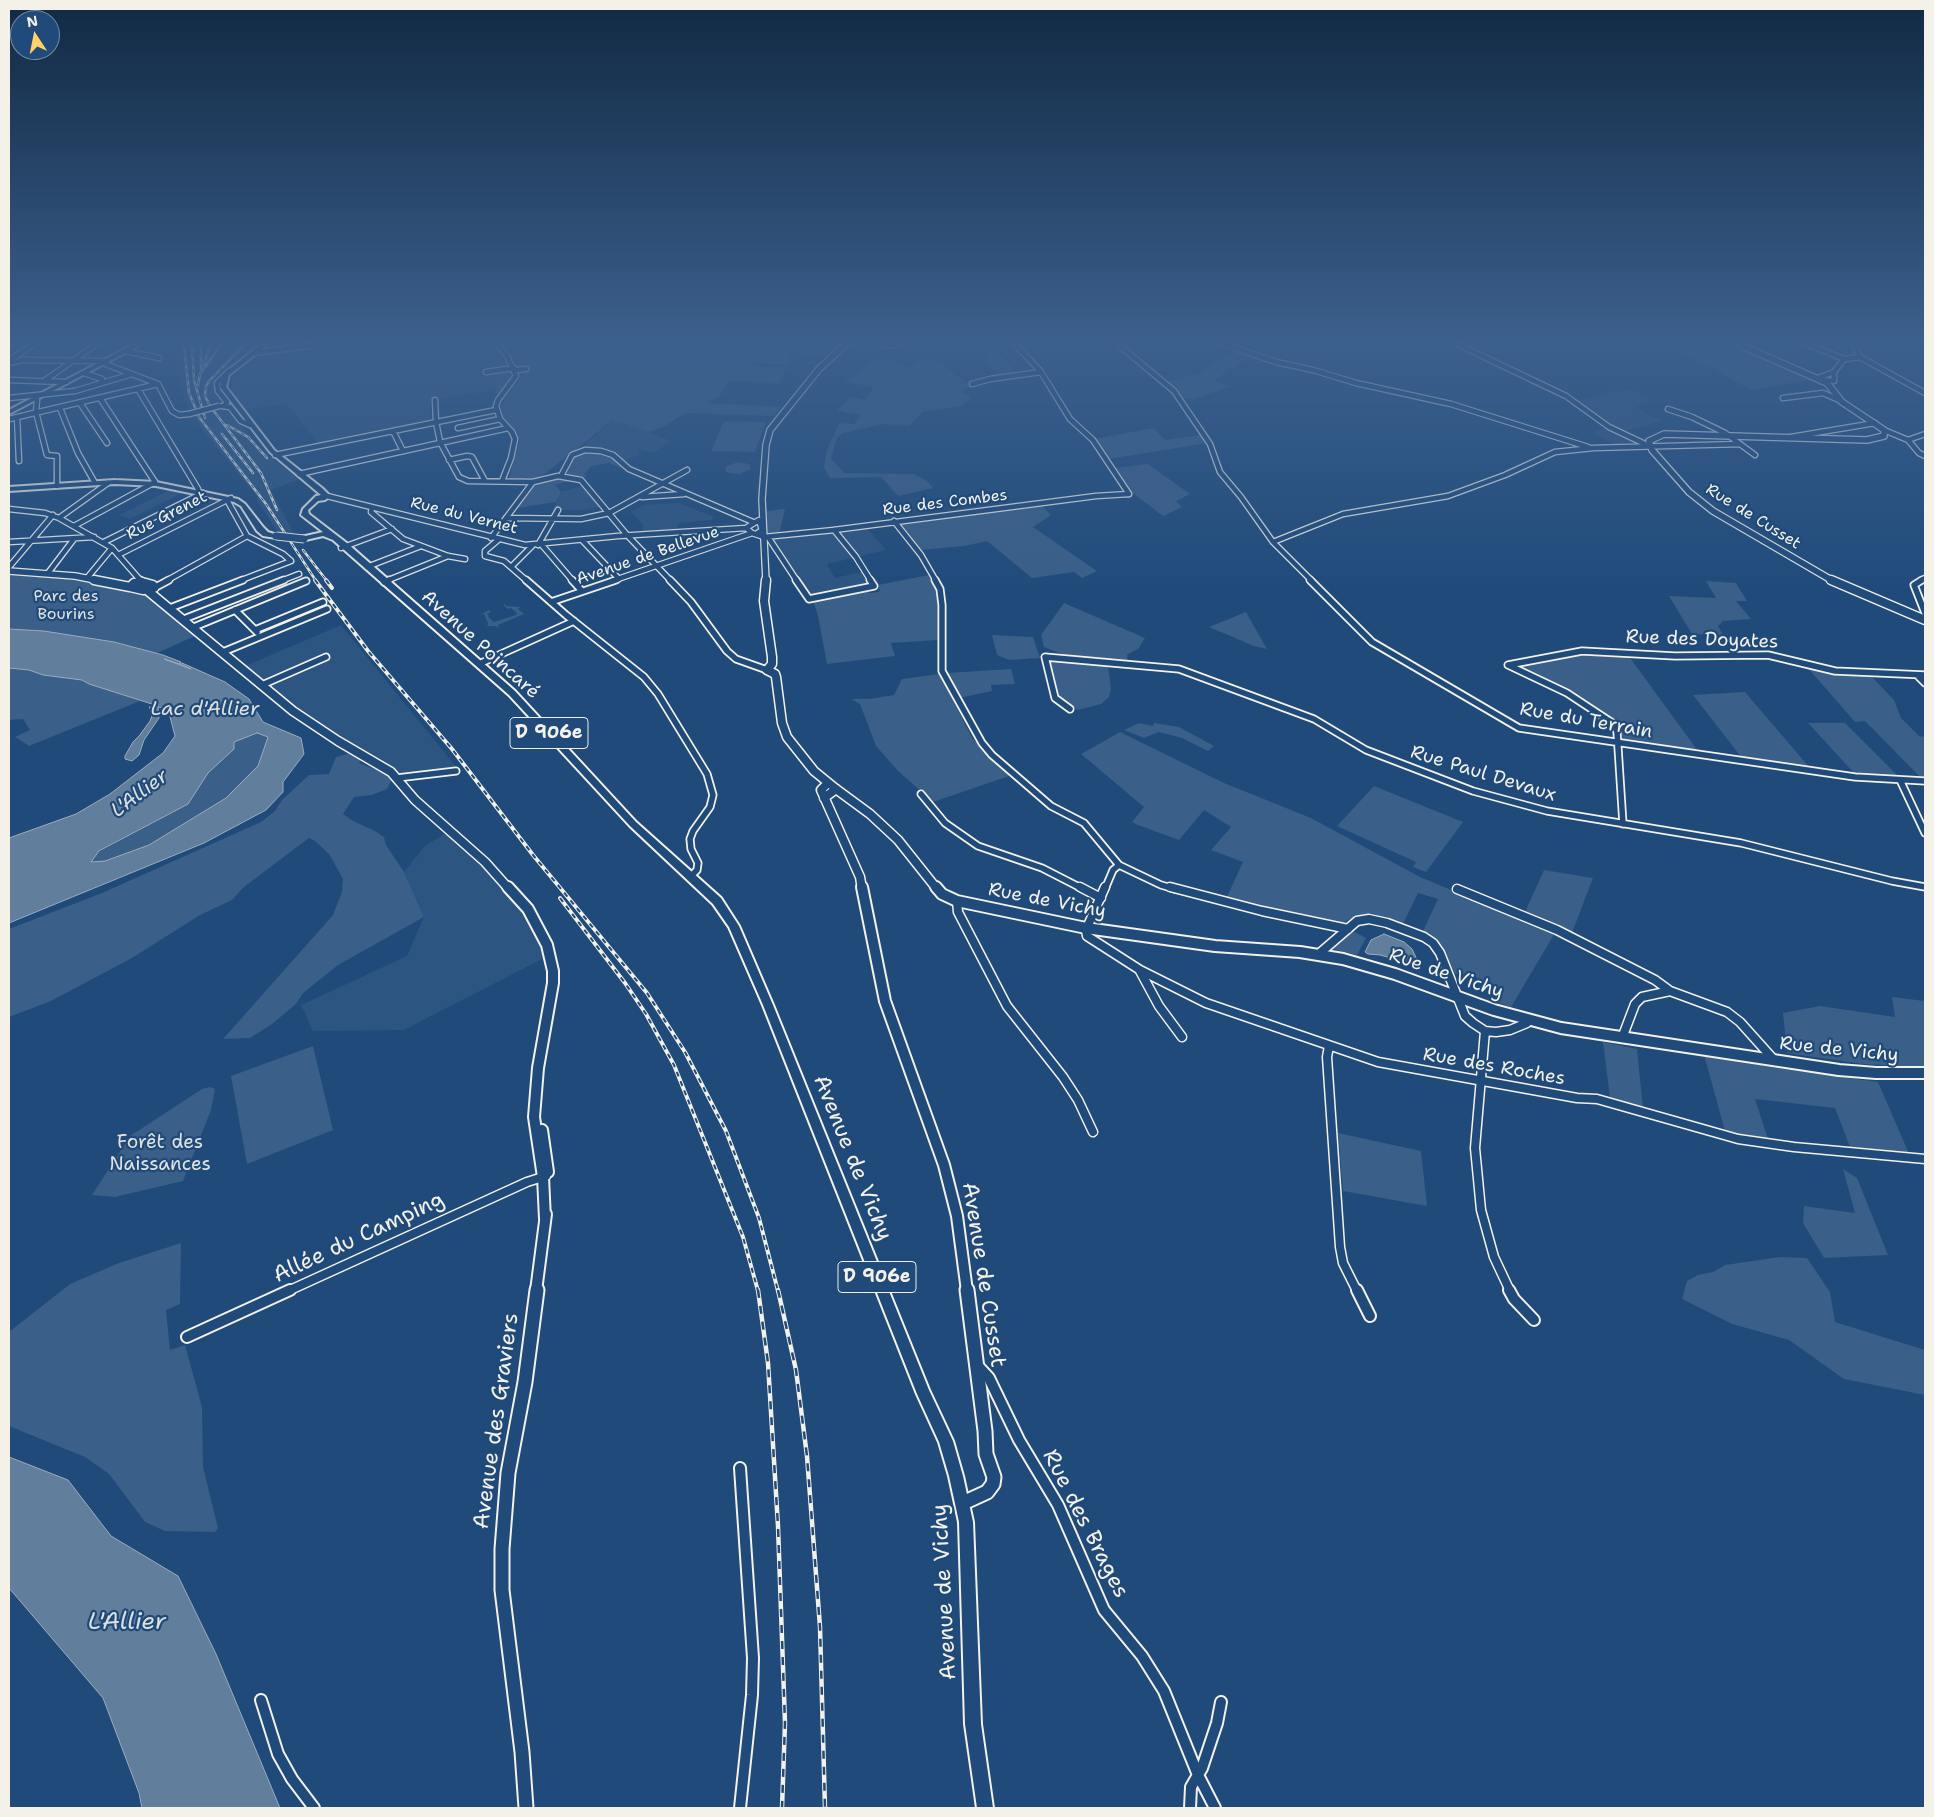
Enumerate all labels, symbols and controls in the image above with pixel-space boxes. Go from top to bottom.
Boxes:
north arrow [10,10,60,60]
text: N [25,11,39,31]
street label: Rue de Cusset [1702,480,1804,554]
street label: Rue des Combes [882,486,1008,520]
street label: Rue Grenet [124,488,210,544]
street label: Rue du Vernet [408,493,520,539]
street label: Avenue de Bellevue [574,523,722,589]
street label: Avenue Poincaré [416,586,544,704]
park label: Parc des Bourins [33,587,99,625]
street label: Rue des Doyates [1625,626,1779,654]
water label: Lac d'Allier [151,698,259,722]
street label: Rue du Terrain [1518,698,1654,744]
road number: D 906e [510,718,588,748]
street label: Rue Paul Devaux [1408,741,1558,807]
water label: L'Allier [107,765,173,823]
street label: Rue de Vichy [986,878,1108,924]
street label: Rue de Vichy [1386,944,1506,1004]
street label: Rue de Vichy [1778,1032,1900,1068]
street label: Rue des Roches [1421,1043,1567,1091]
street label: Avenue de Vichy [807,1071,897,1245]
park label: Forêt des Naissances [109,1132,211,1176]
street label: Avenue de Cusset [955,1181,1011,1369]
street label: Allée du Camping [269,1187,449,1289]
road number: D 906e [838,1262,916,1292]
street label: Avenue des Graviers [469,1311,525,1531]
street label: Rue des Brages [1036,1445,1134,1603]
street label: Avenue de Vichy [927,1503,963,1681]
water label: L'Allier [88,1609,166,1637]

